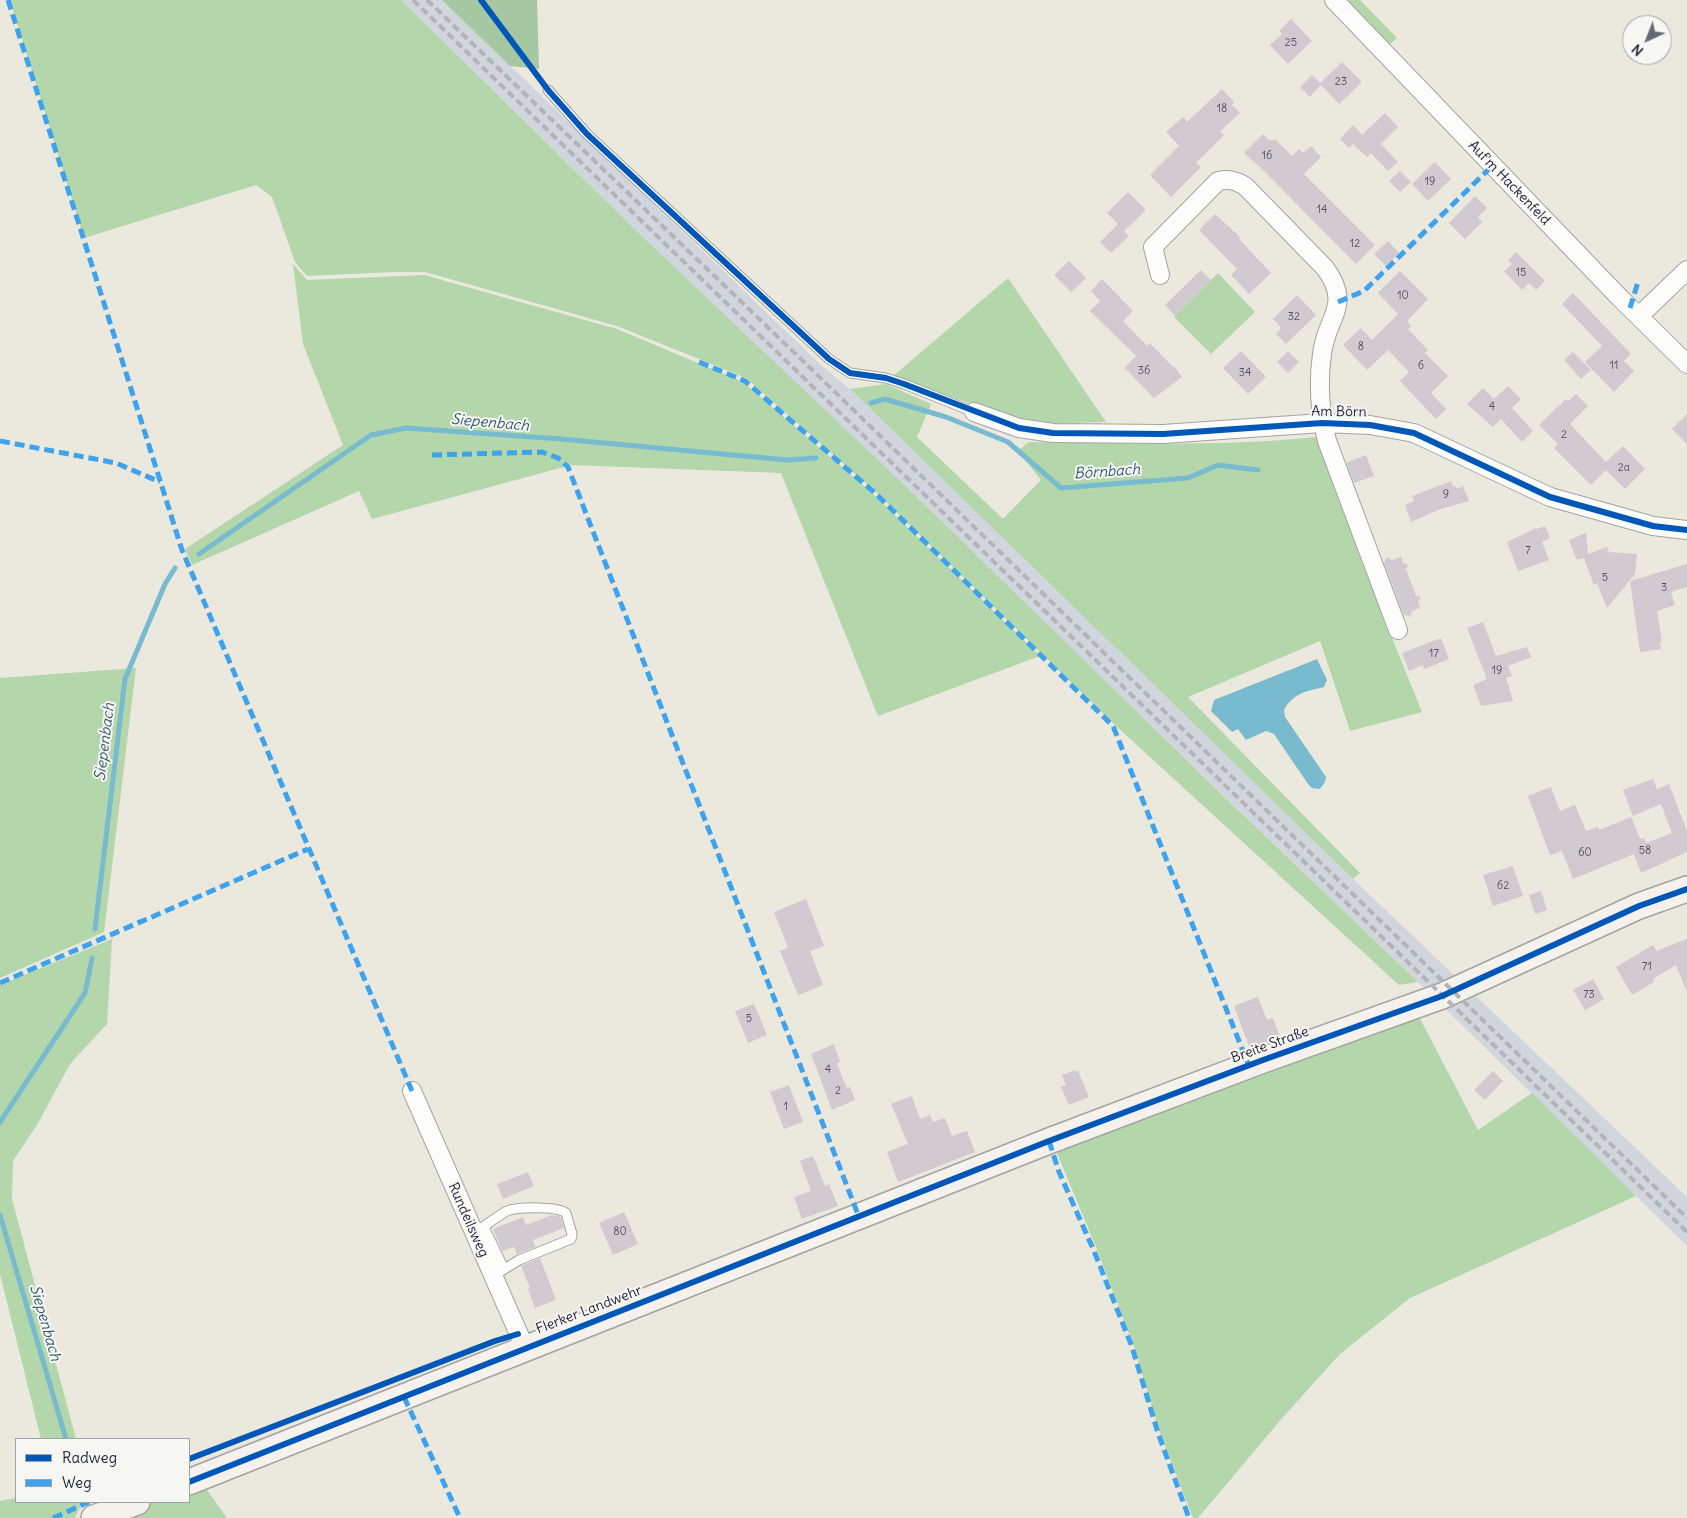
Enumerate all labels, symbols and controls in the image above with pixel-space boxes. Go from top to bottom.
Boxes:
north arrow [1622,15,1672,65]
house number: 25 [1285,36,1297,50]
text: N [1628,40,1647,60]
house number: 23 [1335,75,1347,89]
house number: 18 [1217,102,1227,116]
street label: Auf'm Hackenfeld [1464,137,1554,229]
house number: 16 [1262,149,1272,163]
house number: 19 [1425,175,1435,189]
house number: 14 [1317,203,1327,217]
house number: 12 [1350,237,1360,251]
house number: 15 [1516,266,1526,280]
house number: 10 [1397,289,1409,303]
house number: 32 [1288,310,1300,324]
house number: 8 [1358,340,1364,354]
house number: 6 [1418,359,1424,373]
house number: 11 [1610,359,1618,373]
house number: 36 [1138,364,1150,378]
house number: 34 [1239,366,1251,380]
house number: 4 [1489,400,1495,414]
street label: Am Börn [1311,403,1367,421]
water label: Siepenbach [450,411,530,435]
house number: 2 [1561,428,1567,442]
water label: Börnbach [1073,461,1141,483]
house number: 2a [1618,461,1630,475]
house number: 9 [1443,488,1449,502]
house number: 7 [1525,544,1531,558]
house number: 5 [1602,571,1608,585]
house number: 3 [1661,581,1667,595]
house number: 17 [1429,647,1439,661]
house number: 19 [1492,664,1502,678]
water label: Siepenbach [91,702,119,782]
house number: 58 [1639,844,1651,858]
house number: 60 [1578,846,1592,860]
house number: 62 [1497,879,1509,893]
house number: 71 [1642,960,1652,974]
house number: 73 [1583,988,1595,1002]
house number: 5 [746,1012,752,1026]
street label: Breite Straße [1229,1023,1311,1067]
house number: 4 [825,1063,831,1077]
house number: 2 [835,1084,841,1098]
house number: 1 [784,1100,788,1114]
street label: Rundeilsweg [444,1180,492,1260]
house number: 80 [613,1225,627,1239]
street label: Flerker Landwehr [534,1282,644,1338]
water label: Siepenbach [26,1283,64,1363]
legend [15,1438,190,1503]
text: Radweg [62,1448,117,1467]
text: Weg [62,1473,92,1492]

